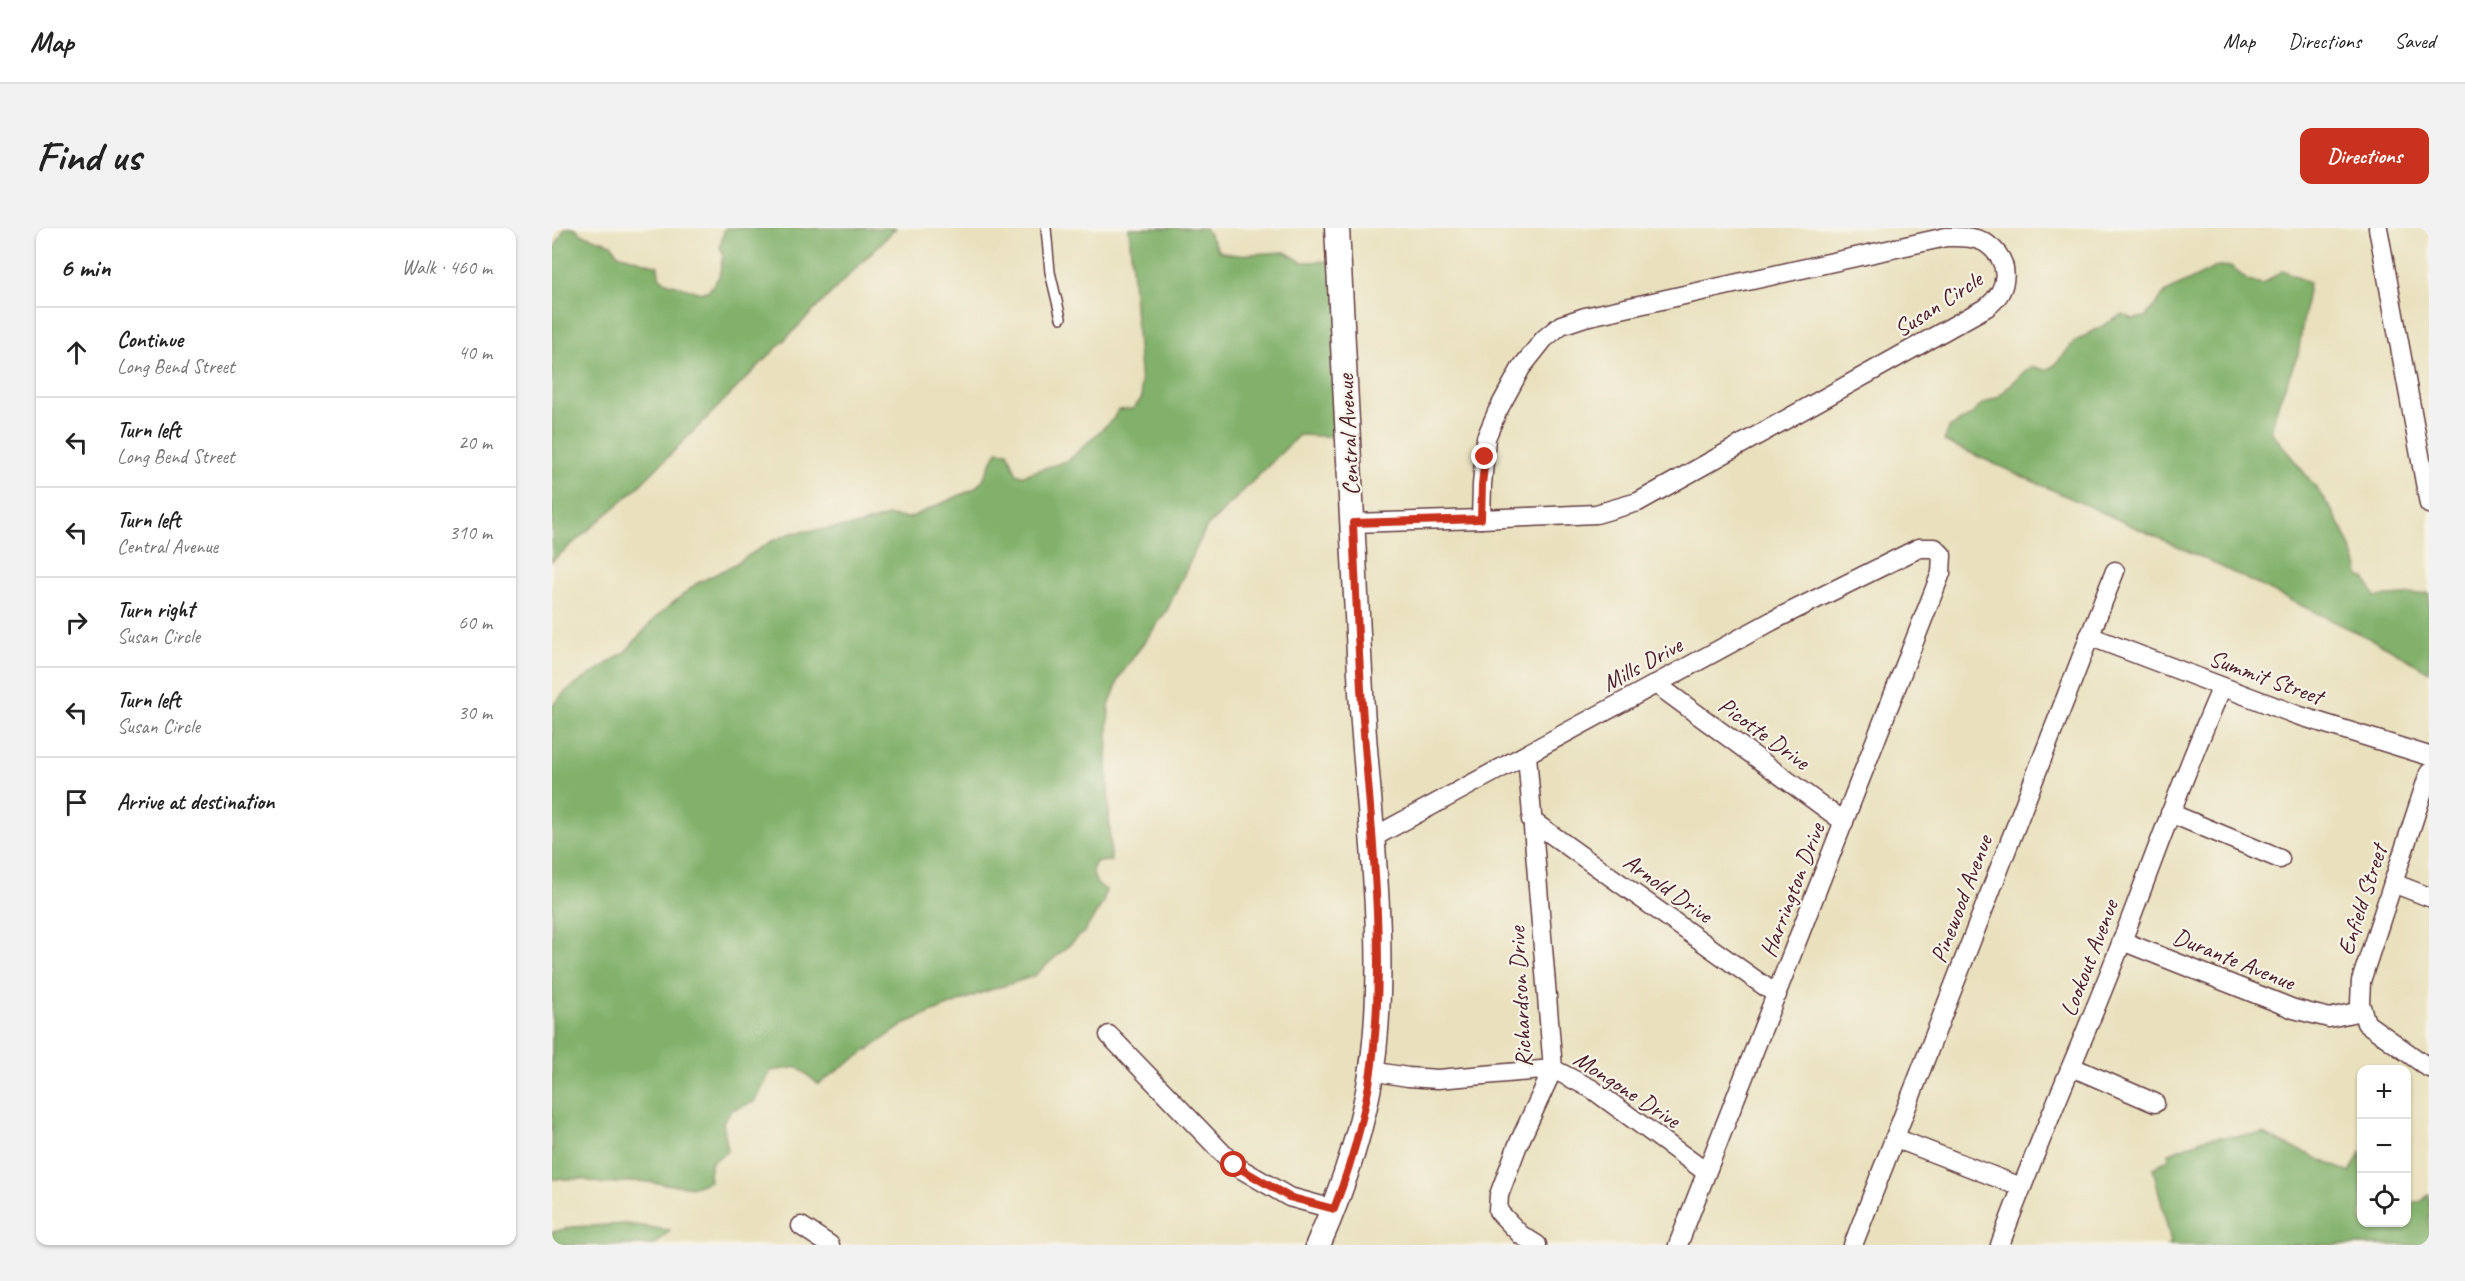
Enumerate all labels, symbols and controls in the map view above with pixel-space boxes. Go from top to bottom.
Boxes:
text: Map [30,24,73,59]
text: Map [2223,28,2255,54]
text: Directions [2288,28,2361,54]
text: Saved [2394,28,2435,54]
button: Directions [2300,128,2429,184]
text: Find us [36,130,141,183]
text: 6 min [60,251,110,284]
text: Walk · 460 m [402,255,492,280]
street label: Susan Circle [1888,263,1990,344]
text: Continue [117,326,183,354]
icon: ahead [60,336,93,369]
text: 40 m [458,340,492,365]
text: Long Bend Street [117,354,235,379]
street label: Central Avenue [1330,371,1366,496]
text: Turn left [117,416,181,444]
icon: left [60,426,93,459]
text: 20 m [458,430,492,455]
route end [1471,443,1497,469]
text: Long Bend Street [117,444,235,469]
text: Turn left [117,506,181,534]
icon: left [60,516,93,549]
text: 310 m [449,520,492,545]
text: Central Avenue [117,534,218,559]
text: Turn right [117,596,194,624]
icon: right [60,606,93,639]
text: 60 m [458,610,492,635]
text: Susan Circle [117,624,200,649]
street label: Mills Drive [1597,629,1689,698]
street label: Summit Street [2205,643,2330,712]
text: Turn left [117,686,181,714]
street label: Picotte Drive [1713,690,1817,777]
icon: left [60,696,93,729]
text: 30 m [458,700,492,725]
text: Susan Circle [117,714,200,739]
icon: arrive [60,786,93,819]
text: Arrive at destination [117,788,274,816]
street label: Harrington Drive [1753,817,1832,961]
street label: Pinewood Avenue [1923,829,2000,967]
street label: Enfield Street [2330,838,2395,959]
street label: Arnold Drive [1618,847,1720,931]
street label: Lookout Avenue [2053,893,2126,1020]
street label: Durante Avenue [2169,921,2301,998]
street label: Richardson Drive [1501,924,1539,1068]
street label: Mongone Drive [1568,1043,1688,1136]
map controls [2357,1065,2411,1227]
button: + [2357,1065,2411,1119]
button: − [2357,1119,2411,1173]
route start [1220,1151,1246,1177]
button: locate [2357,1173,2411,1227]

